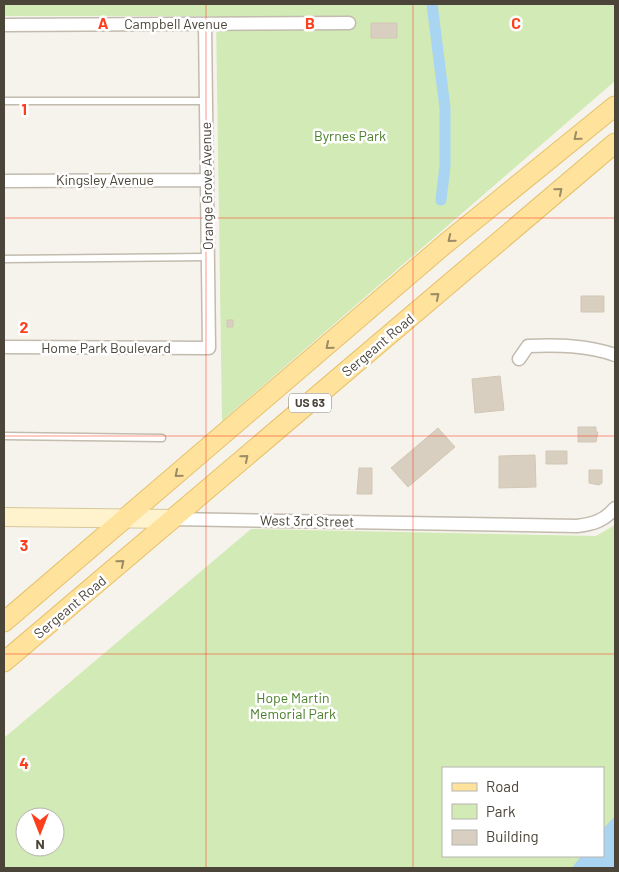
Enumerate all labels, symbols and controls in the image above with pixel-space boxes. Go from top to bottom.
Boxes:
text: A [98,13,109,32]
text: B [305,13,315,32]
text: C [511,13,521,32]
street label: Campbell Avenue [124,15,228,32]
text: 1 [21,99,27,118]
street label: Orange Grove Avenue [197,122,216,250]
park label: Byrnes Park [314,127,386,144]
one-way arrow [574,132,583,141]
street label: Kingsley Avenue [56,171,154,188]
one-way arrow [554,187,563,196]
one-way arrow [448,234,457,242]
one-way arrow [430,293,439,302]
street label: Sergeant Road [338,310,417,380]
text: 2 [20,317,29,336]
street label: Home Park Boulevard [41,339,171,356]
one-way arrow [325,340,334,349]
road number: US 63 [289,393,331,412]
one-way arrow [239,455,248,464]
one-way arrow [175,469,184,478]
street label: West 3rd Street [260,511,354,530]
text: 3 [20,535,28,554]
one-way arrow [115,560,124,569]
street label: Sergeant Road [30,572,109,642]
park label: Hope Martin Memorial Park [250,689,336,722]
text: 4 [19,753,29,772]
legend [442,767,604,857]
text: Road [486,777,519,795]
text: Park [486,802,516,820]
north arrow [15,807,65,857]
text: Building [486,827,539,845]
text: N [35,837,45,854]

